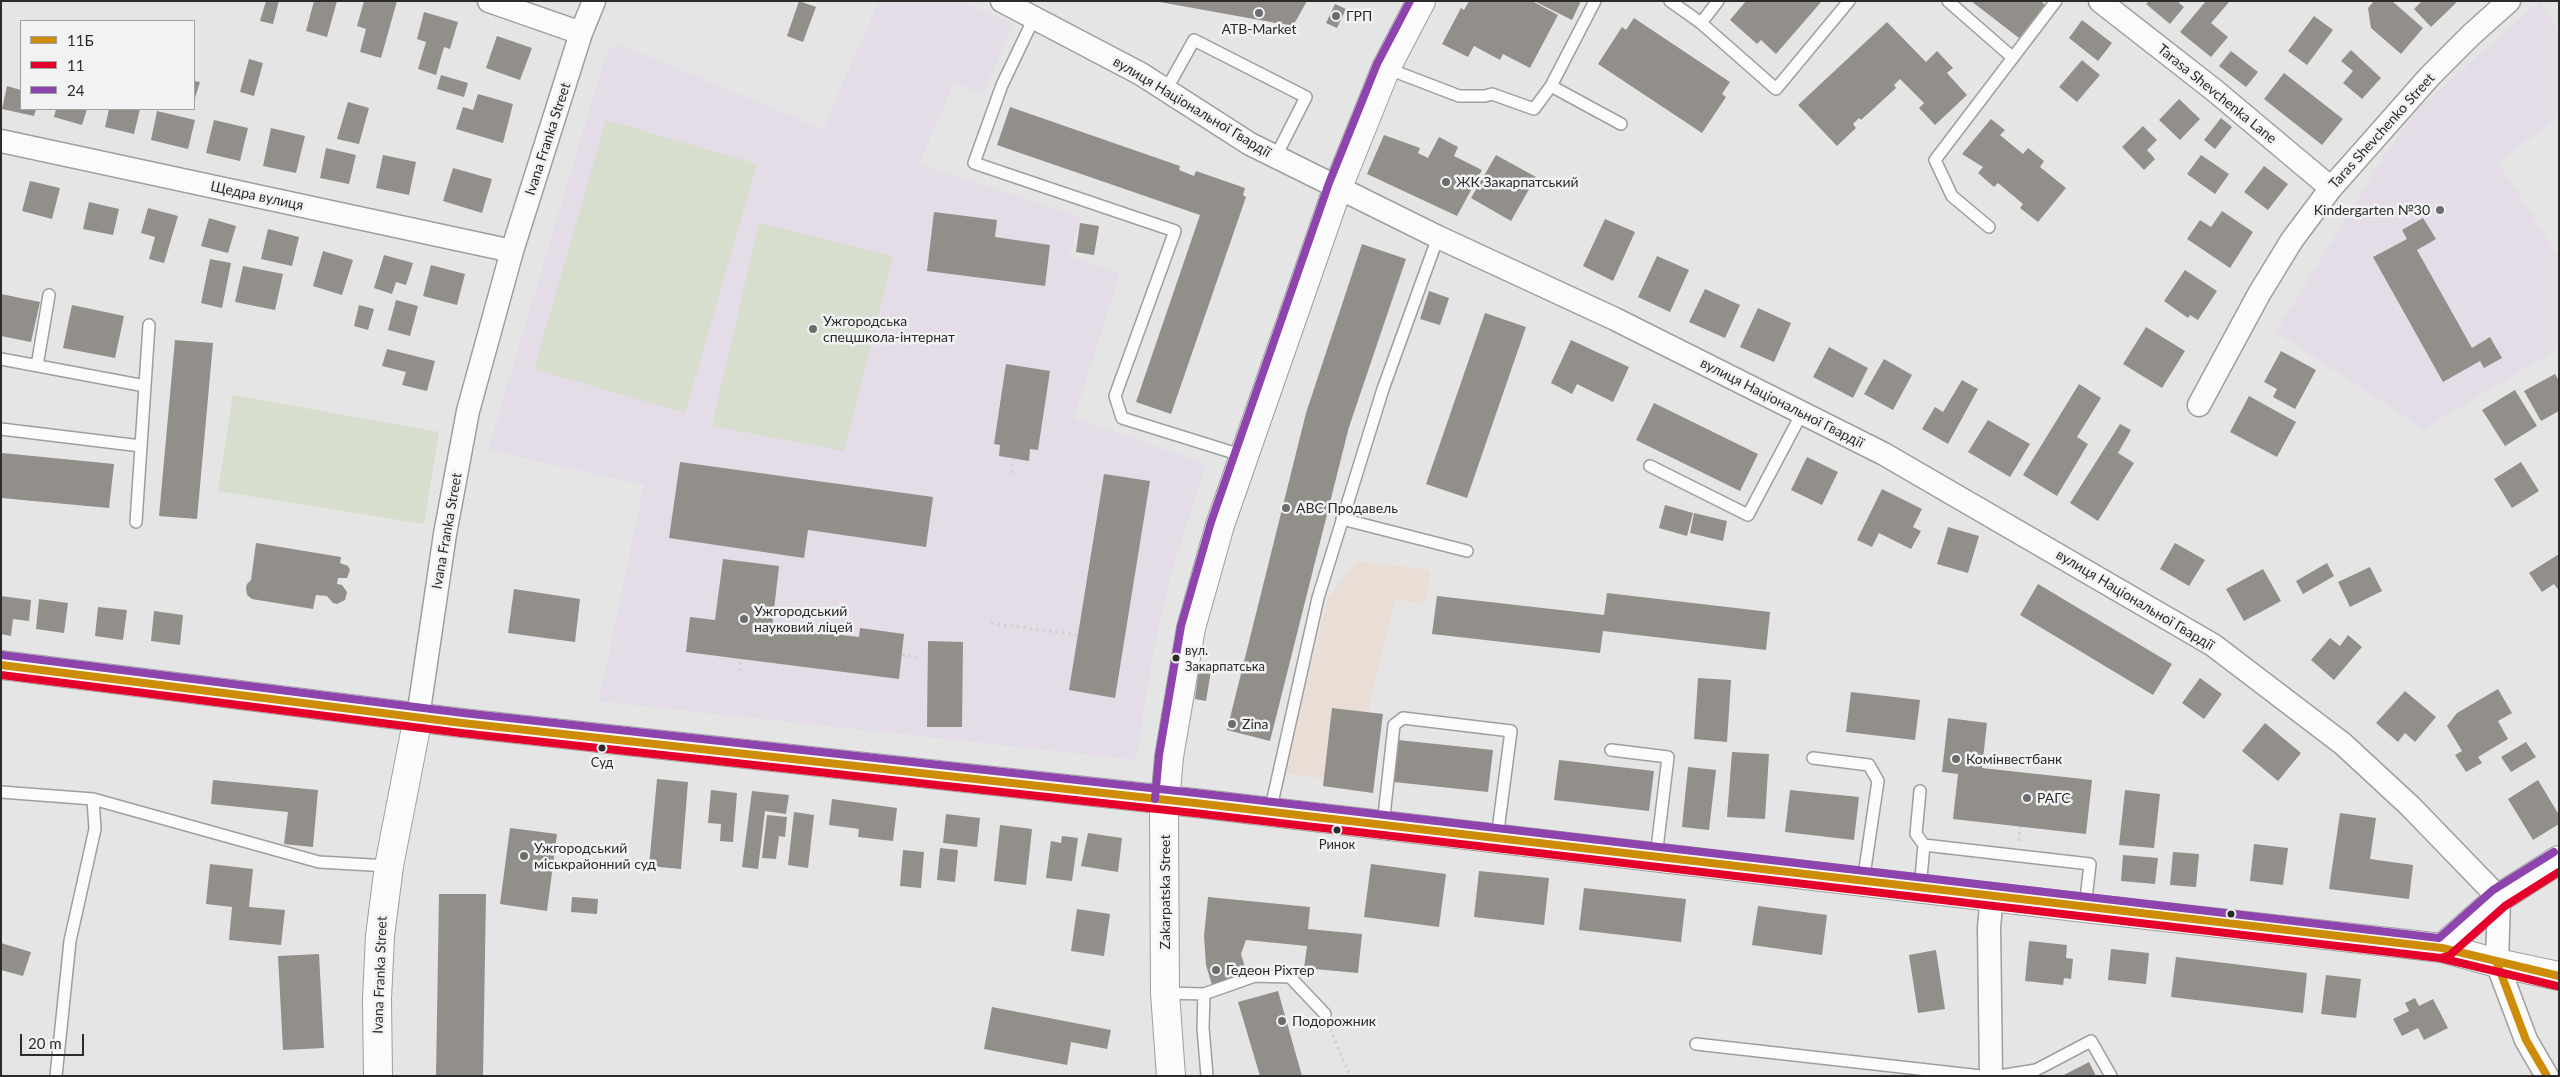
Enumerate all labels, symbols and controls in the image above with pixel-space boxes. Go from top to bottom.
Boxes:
marker: ATB-Market [1253,7,1265,19]
place label: ГРП [1346,8,1372,24]
marker: ГРП [1330,10,1342,22]
legend [20,20,195,110]
place label: ATB-Market [1222,21,1296,37]
text: 11Б [67,31,94,49]
street label: Tarasa Shevchenka Lane [2154,41,2280,147]
street label: вулиця Національної Гвардії [1110,53,1274,161]
text: 11 [67,56,84,74]
street label: Taras Shevchenko Street [2326,70,2438,192]
street label: Ivana Franka Street [522,80,574,198]
text: 24 [67,81,84,99]
place label: ЖК Закарпатський [1456,174,1579,190]
marker: ЖК Закарпатський [1440,176,1452,188]
street label: Щедра вулиця [209,178,305,214]
place label: Kindergarten №30 [2314,202,2430,218]
marker: Kindergarten №30 [2434,204,2446,216]
place label: Ужгородська спецшкола-інтернат [823,313,955,346]
marker: Ужгородська спецшкола-інтернат [807,323,819,335]
street label: вулиця Національної Гвардії [1698,354,1866,452]
street label: Ivana Franka Street [429,472,465,590]
place label: ABC Продавель [1296,500,1398,516]
marker: ABC Продавель [1280,502,1292,514]
street label: вулиця Національної Гвардії [2053,546,2217,654]
place label: Ужгородський науковий ліцей [754,603,853,636]
marker: Ужгородський науковий ліцей [738,613,750,625]
place label: вул. Закарпатська [1185,643,1265,674]
marker: вул. Закарпатська [1171,653,1181,663]
place label: Zina [1242,716,1269,732]
marker: Zina [1226,718,1238,730]
marker: Суд [597,743,607,753]
place label: Комінвестбанк [1966,751,2062,767]
marker: Комінвестбанк [1950,753,1962,765]
place label: Суд [591,755,613,771]
place label: РАГС [2037,790,2071,806]
marker: РАГС [2021,792,2033,804]
marker: Ринок [1332,825,1342,835]
street label: Zakarpatska Street [1157,835,1173,949]
place label: Ринок [1319,837,1355,853]
place label: Ужгородський міськрайонний суд [534,840,656,872]
marker: Ужгородський міськрайонний суд [518,850,530,862]
unlabelled marker [2226,909,2236,919]
street label: Ivana Franka Street [370,916,390,1034]
place label: Гедеон Ріхтер [1226,962,1315,978]
marker: Гедеон Ріхтер [1210,964,1222,976]
place label: Подорожник [1292,1013,1376,1029]
marker: Подорожник [1276,1015,1288,1027]
scale bar [22,1024,86,1056]
text: 20 m [28,1034,62,1052]

